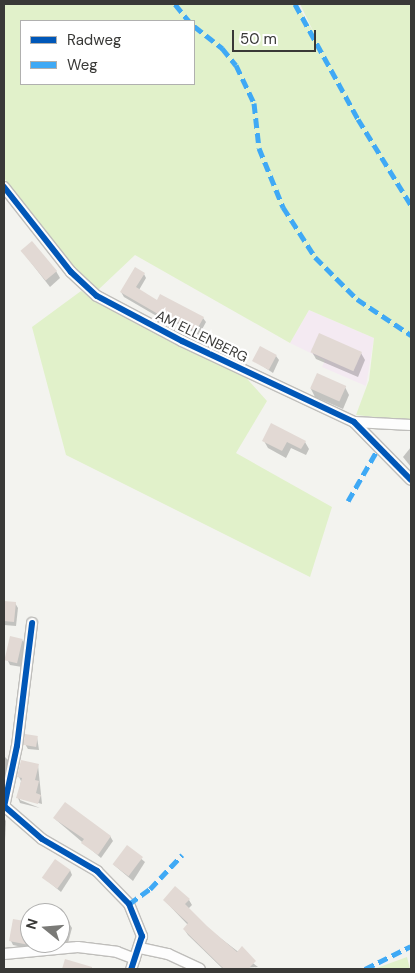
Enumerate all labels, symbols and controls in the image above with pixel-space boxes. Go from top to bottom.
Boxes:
legend [20,20,195,85]
scale bar [235,20,319,52]
text: 50 m [240,29,277,49]
text: Radweg [67,30,121,50]
text: Weg [67,55,98,75]
street label: AM ELLENBERG [153,306,251,366]
north arrow [20,903,70,953]
text: N [22,916,42,931]

